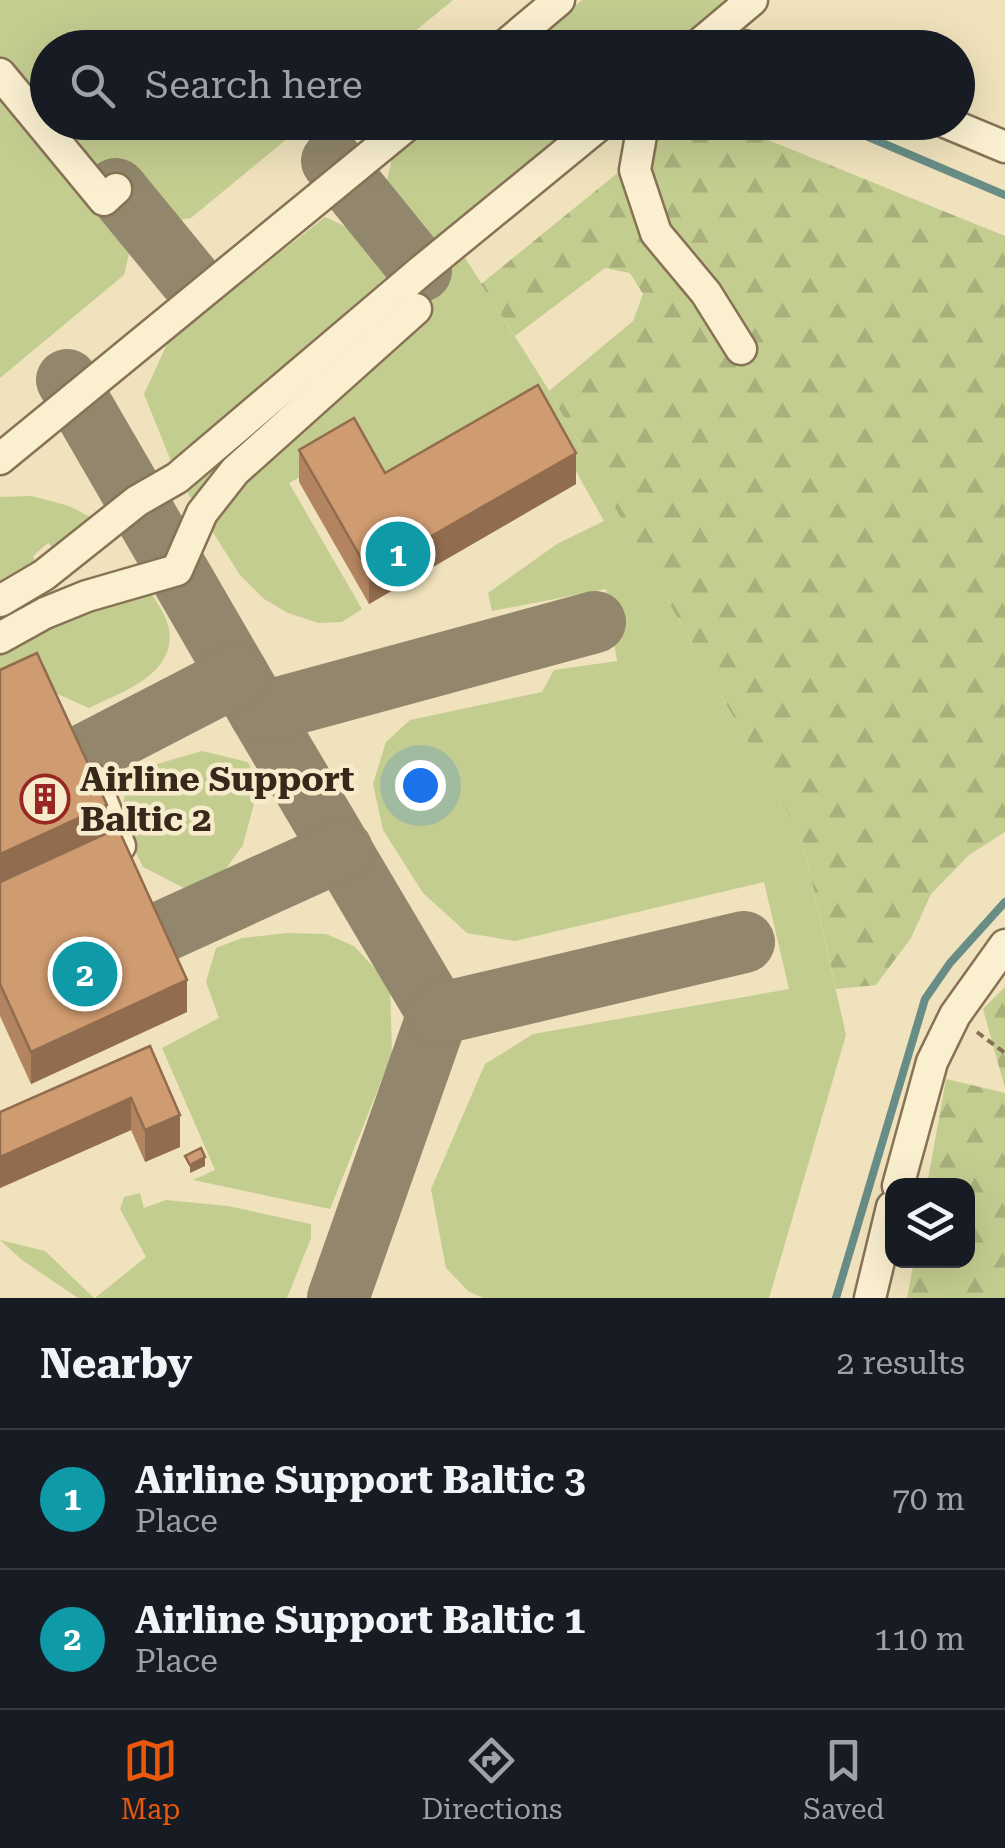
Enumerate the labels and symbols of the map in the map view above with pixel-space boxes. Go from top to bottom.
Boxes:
pin: 1 [366,516,430,592]
place label: Airline Support Baltic 2 [80,759,354,840]
your location [395,760,446,811]
building icon: Airline Support Baltic 2 [19,773,71,825]
pin: 2 [52,936,118,1012]

